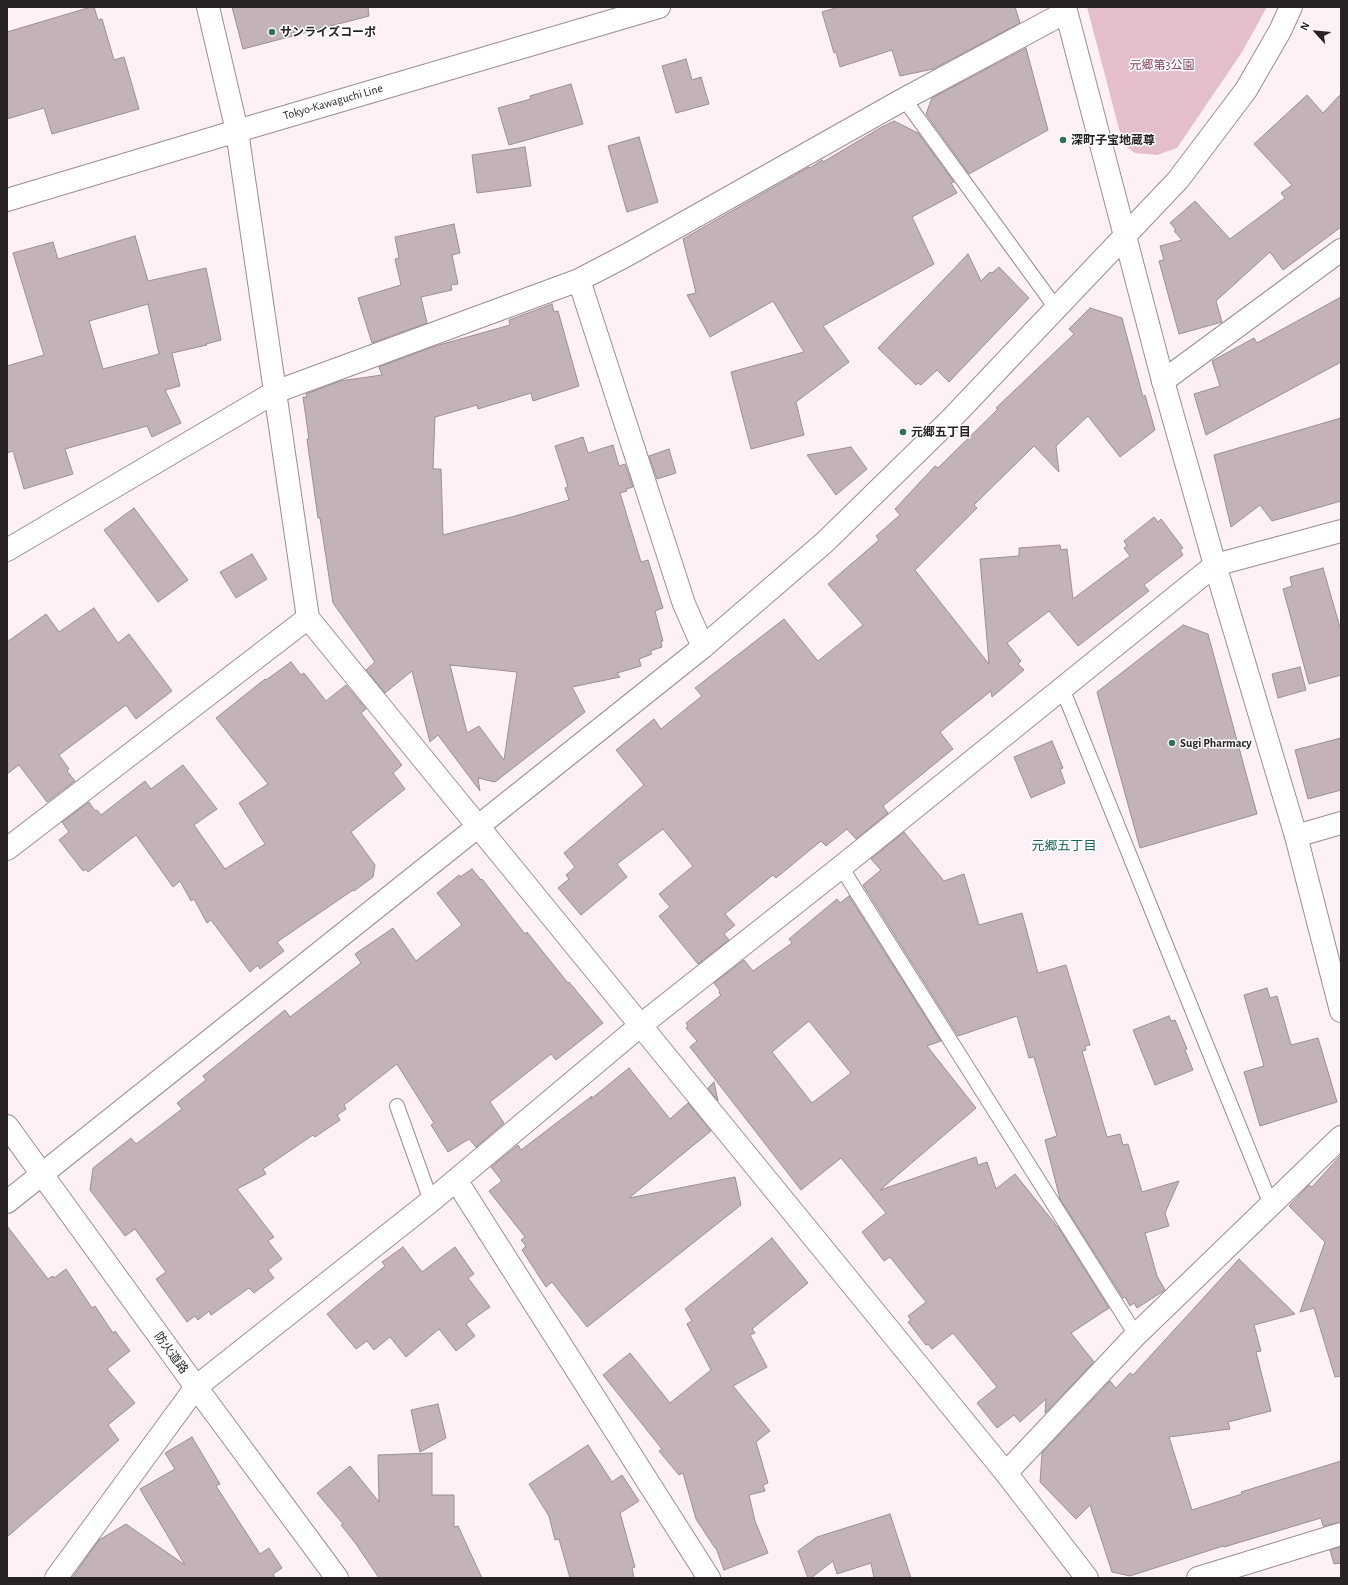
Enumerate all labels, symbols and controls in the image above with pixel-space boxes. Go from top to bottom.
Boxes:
north arrow [1296,12,1336,52]
text: N [1298,20,1312,32]
place label: サンライズコーポ [280,25,376,39]
marker: サンライズコーポ [267,27,277,37]
park label: 元郷第3公園 [1130,58,1194,72]
street label: Tokyo-Kawaguchi Line [281,81,385,123]
place label: 深町子宝地蔵尊 [1071,133,1155,147]
marker: 深町子宝地蔵尊 [1058,135,1068,145]
place label: 元郷五丁目 [911,425,971,439]
marker: 元郷五丁目 [898,427,908,437]
place label: Sugi Pharmacy [1180,736,1252,750]
marker: Sugi Pharmacy [1167,738,1177,748]
district label: 元郷五丁目 [1032,838,1096,854]
street label: 防火道路 [151,1329,191,1377]

